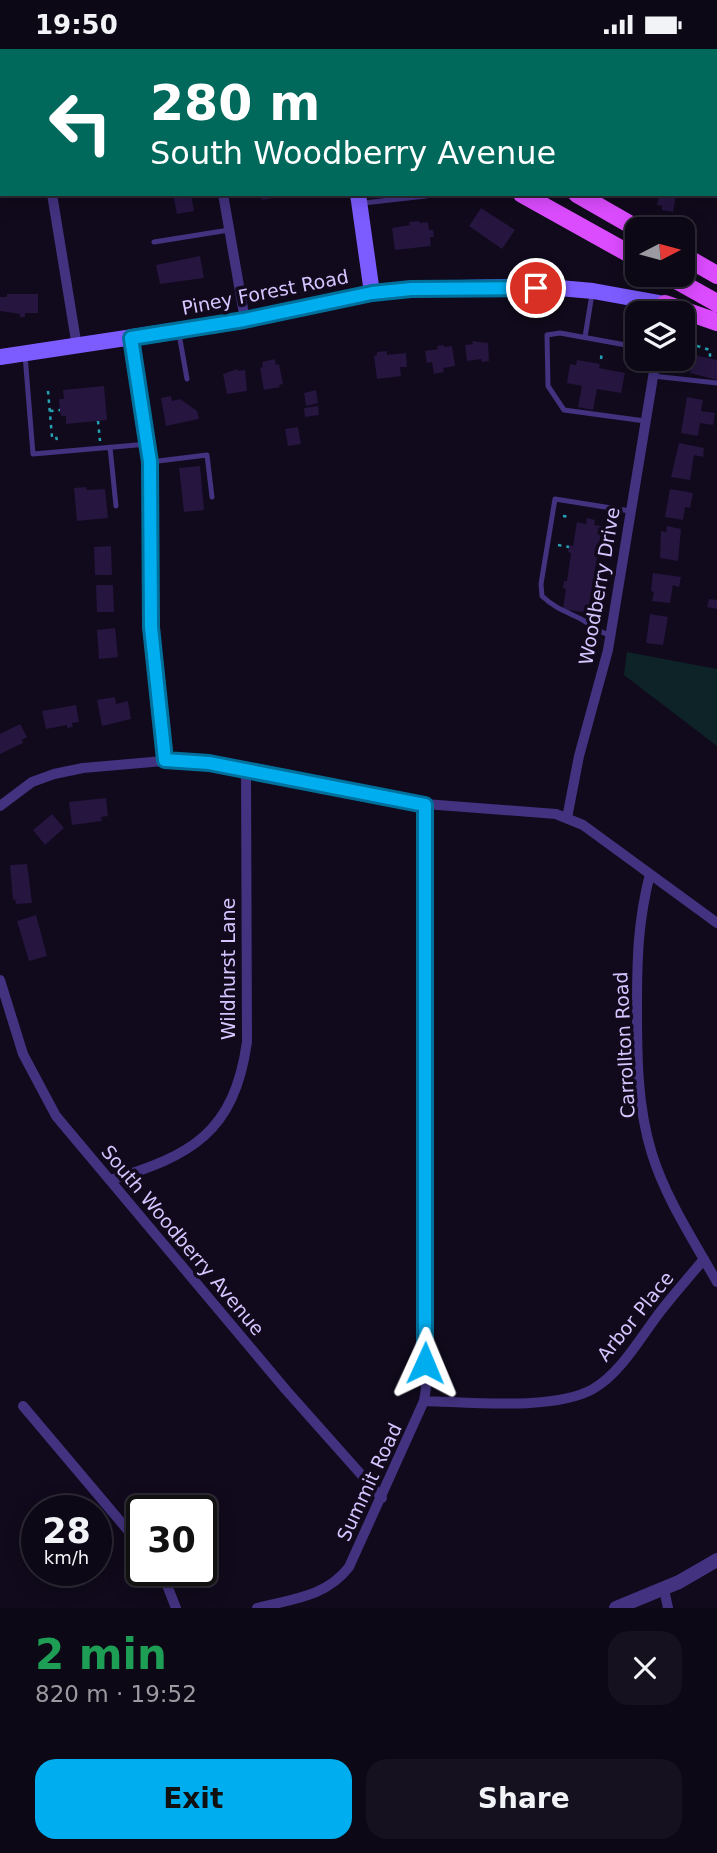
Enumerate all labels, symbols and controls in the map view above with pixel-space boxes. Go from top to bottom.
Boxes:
text: 19:50 [35,10,118,40]
text: 280 m [150,75,320,132]
icon: left [35,77,126,168]
text: South Woodberry Avenue [150,134,556,172]
north arrow [625,217,695,287]
map controls [625,217,695,371]
pin [506,258,566,318]
street label: Piney Forest Road [180,265,350,319]
icon: arrive [517,269,555,307]
button: layers [625,301,695,371]
street label: Woodberry Drive [574,505,624,667]
street label: Wildhurst Lane [217,898,239,1040]
street label: Carrollton Road [609,971,639,1119]
street label: South Woodberry Avenue [97,1141,269,1339]
street label: Arbor Place [592,1267,678,1365]
position arrow [388,1326,462,1400]
street label: Summit Road [332,1420,406,1544]
speed limit sign: 30 [126,1495,217,1586]
text: 28 [42,1511,91,1551]
text: km/h [44,1547,89,1568]
text: 2 min [35,1630,167,1679]
button: close [608,1631,682,1705]
text: 820 m · 19:52 [35,1681,197,1707]
button: Exit [35,1759,352,1839]
button: Share [366,1759,682,1839]

